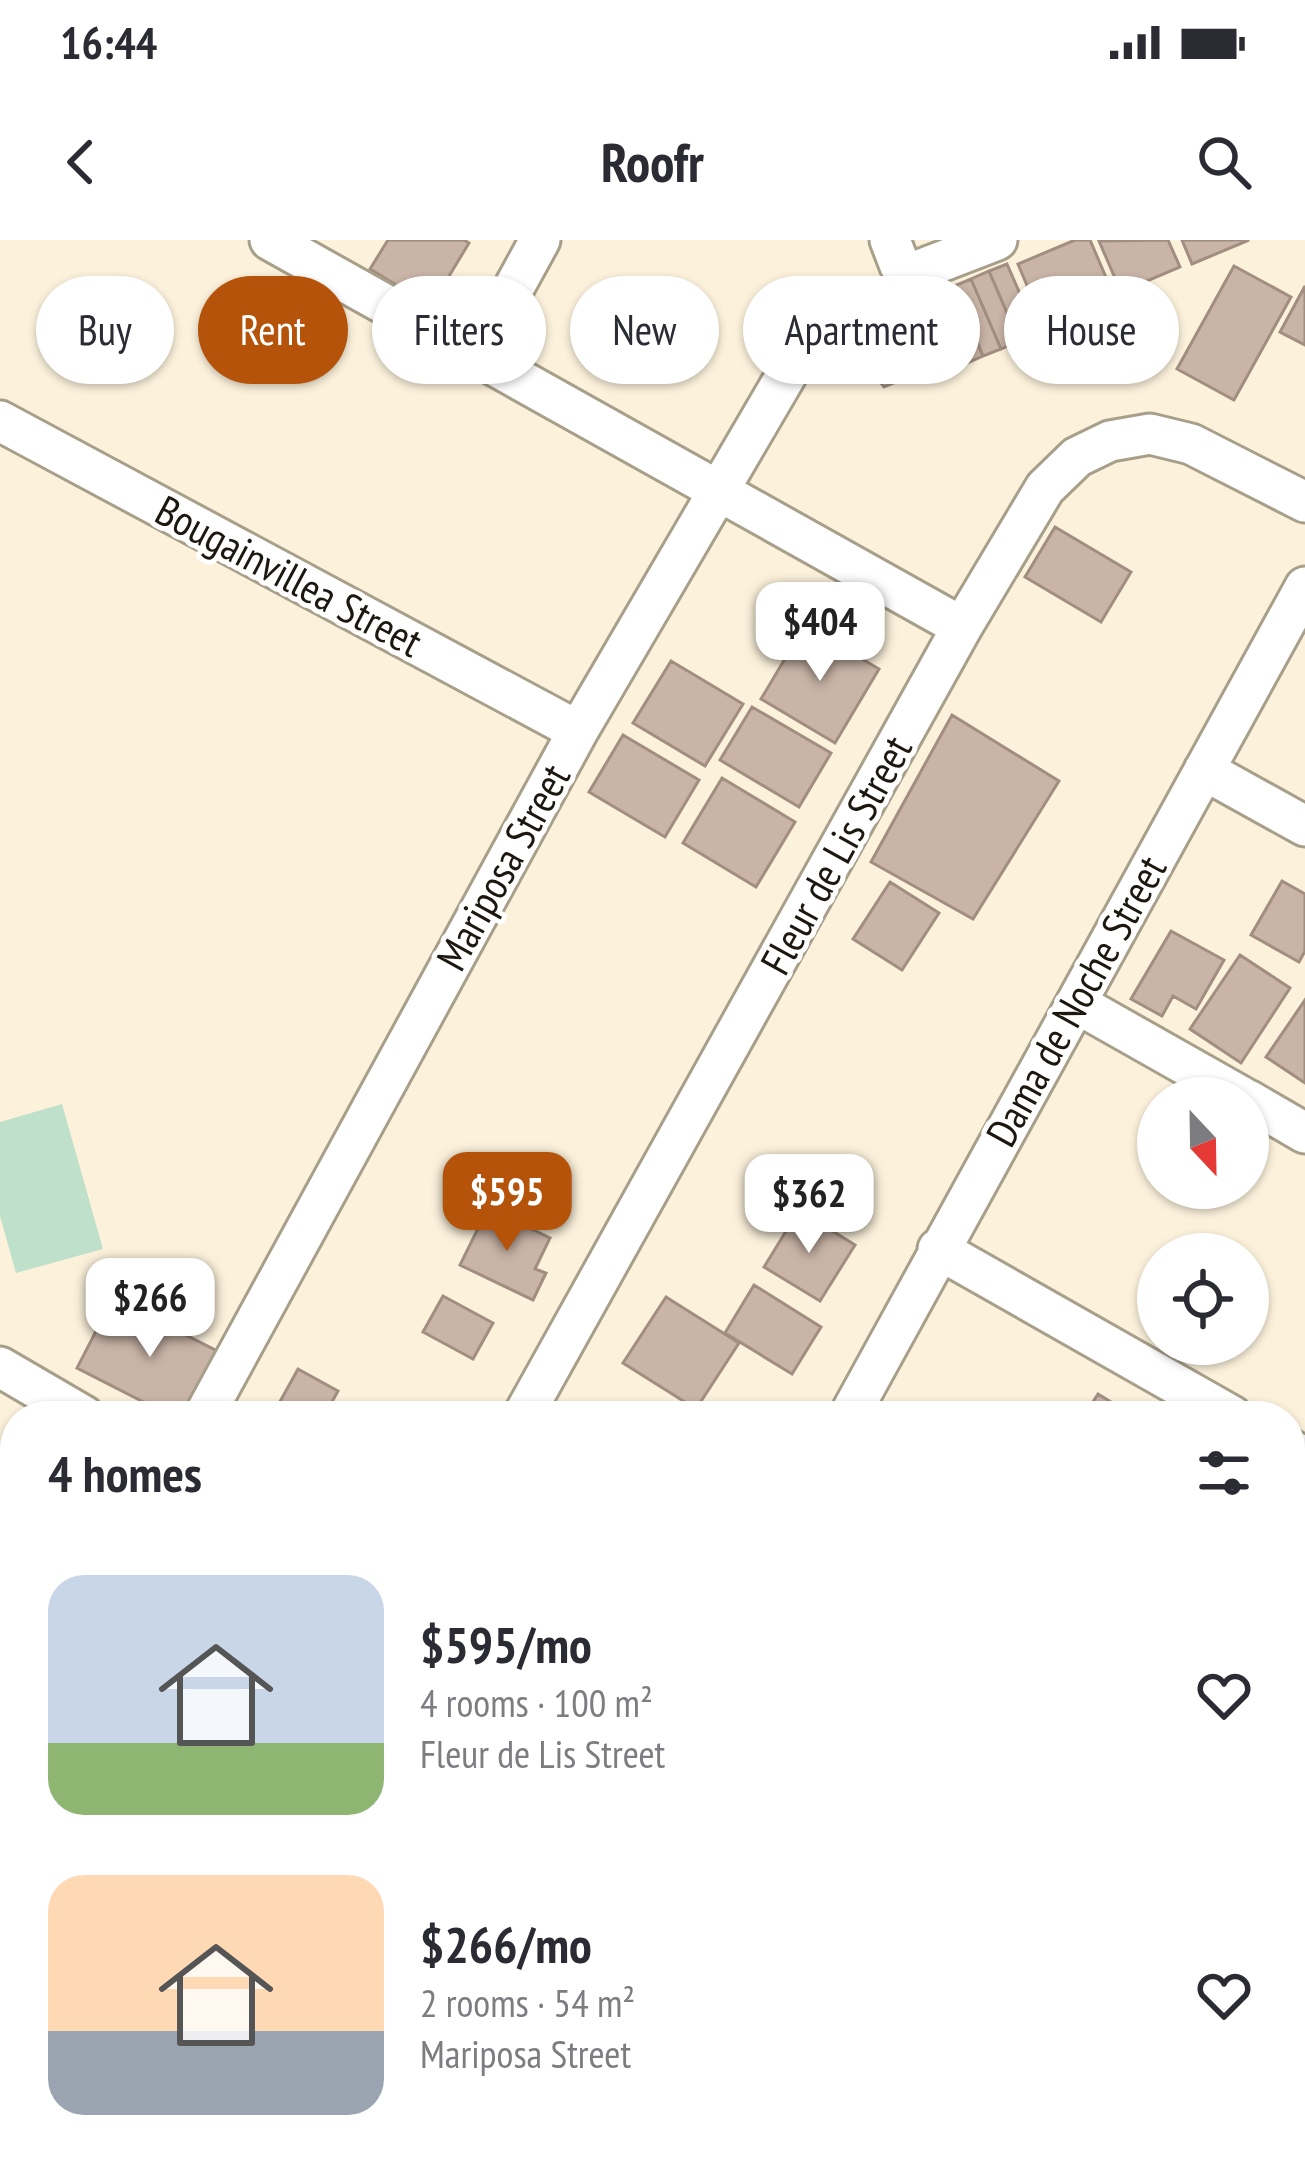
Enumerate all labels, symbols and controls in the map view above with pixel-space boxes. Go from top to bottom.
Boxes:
text: 16:44 [60,13,157,71]
text: Roofr [601,127,704,197]
icon: back [48,129,114,195]
icon: search [1191,129,1257,195]
chip: Buy [36,276,174,384]
chip: Rent [198,276,348,384]
chip: Filters [372,276,546,384]
chip: New [570,276,719,384]
chip: Apartment [743,276,980,384]
chip: House [1004,276,1179,384]
street label: Bougainvillea Street [147,482,432,669]
pin: $404 [749,582,891,684]
text: $404 [783,595,857,646]
street label: Fleur de Lis Street [747,726,924,984]
street label: Mariposa Street [423,754,582,980]
street label: Dama de Noche Street [973,845,1178,1156]
north arrow [1137,1077,1269,1209]
map controls [1137,1077,1269,1365]
pin: $595 [436,1152,578,1254]
pin: $362 [738,1154,880,1256]
text: $595 [470,1165,544,1216]
text: $362 [772,1167,846,1218]
button: locate [1137,1233,1269,1365]
pin: $266 [79,1258,221,1360]
text: $266 [113,1271,187,1322]
text: 4 homes [48,1440,202,1506]
icon: filters [1191,1440,1257,1506]
text: $595/mo [420,1611,592,1677]
icon: home [144,1623,288,1767]
icon: heart [1191,1662,1257,1728]
text: 4 rooms · 100 m² [420,1677,653,1728]
text: Fleur de Lis Street [420,1728,665,1779]
text: $266/mo [420,1911,592,1977]
icon: home [144,1923,288,2067]
icon: heart [1191,1962,1257,2028]
text: 2 rooms · 54 m² [420,1977,635,2028]
text: Mariposa Street [420,2028,631,2079]

